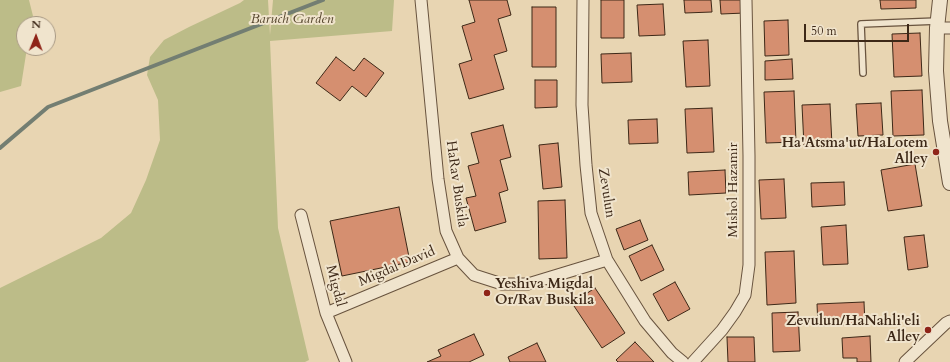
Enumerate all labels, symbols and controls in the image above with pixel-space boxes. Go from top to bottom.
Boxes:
park label: Baruch Garden [250,12,334,28]
north arrow [16,16,56,56]
scale bar [806,16,911,42]
text: N [31,17,41,32]
text: 50 m [811,23,837,39]
place label: Ha'Atsma'ut/HaLotem Alley [782,136,928,168]
street label: HaRav Buskila [442,140,470,228]
street label: Mishol Hazamir [726,142,742,238]
marker: Ha'Atsma'ut/HaLotem Alley [931,147,941,157]
street label: Zevulun [594,167,618,219]
street label: Migdal David [356,243,438,291]
street label: Migdal [321,264,349,308]
place label: Yeshiva Migdal Or/Rav Buskila [495,277,594,310]
marker: Yeshiva Migdal Or/Rav Buskila [482,288,492,298]
place label: Zevulun/HaNahli'eli Alley [786,314,920,346]
marker: Zevulun/HaNahli'eli Alley [923,325,933,335]

